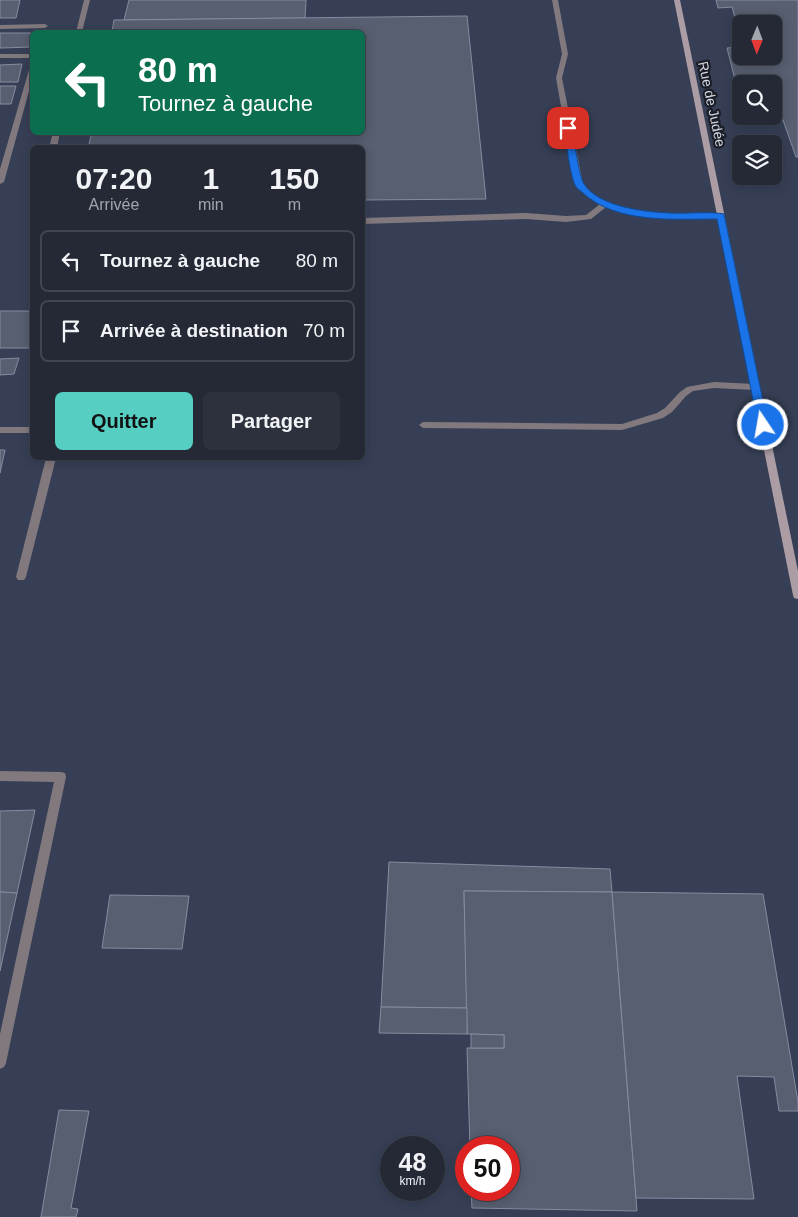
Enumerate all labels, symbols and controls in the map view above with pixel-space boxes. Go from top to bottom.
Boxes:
north arrow [732,15,782,65]
map controls [732,15,782,185]
icon: left [55,50,120,115]
text: 80 m [138,50,218,89]
street label: Rue de Judée [695,60,729,149]
button: search [732,75,782,125]
text: Tournez à gauche [138,91,313,116]
pin [547,107,589,149]
icon: arrive [554,114,582,142]
button: layers [732,135,782,185]
text: 07:20 [76,162,152,195]
text: 1 [202,162,219,195]
text: 150 [269,162,319,195]
text: Arrivée [89,196,139,213]
text: min [198,196,224,213]
text: m [288,196,301,213]
icon: left [57,247,85,275]
text: Tournez à gauche [100,250,260,271]
text: 80 m [296,250,338,271]
icon: arrive [57,317,85,345]
text: Arrivée à destination [100,320,288,341]
text: 70 m [303,320,345,341]
button: Quitter [55,392,193,450]
button: Partager [203,392,340,450]
position arrow [736,398,788,450]
speed limit sign: 50 [455,1136,520,1201]
text: 48 [399,1148,426,1176]
text: km/h [399,1174,426,1188]

